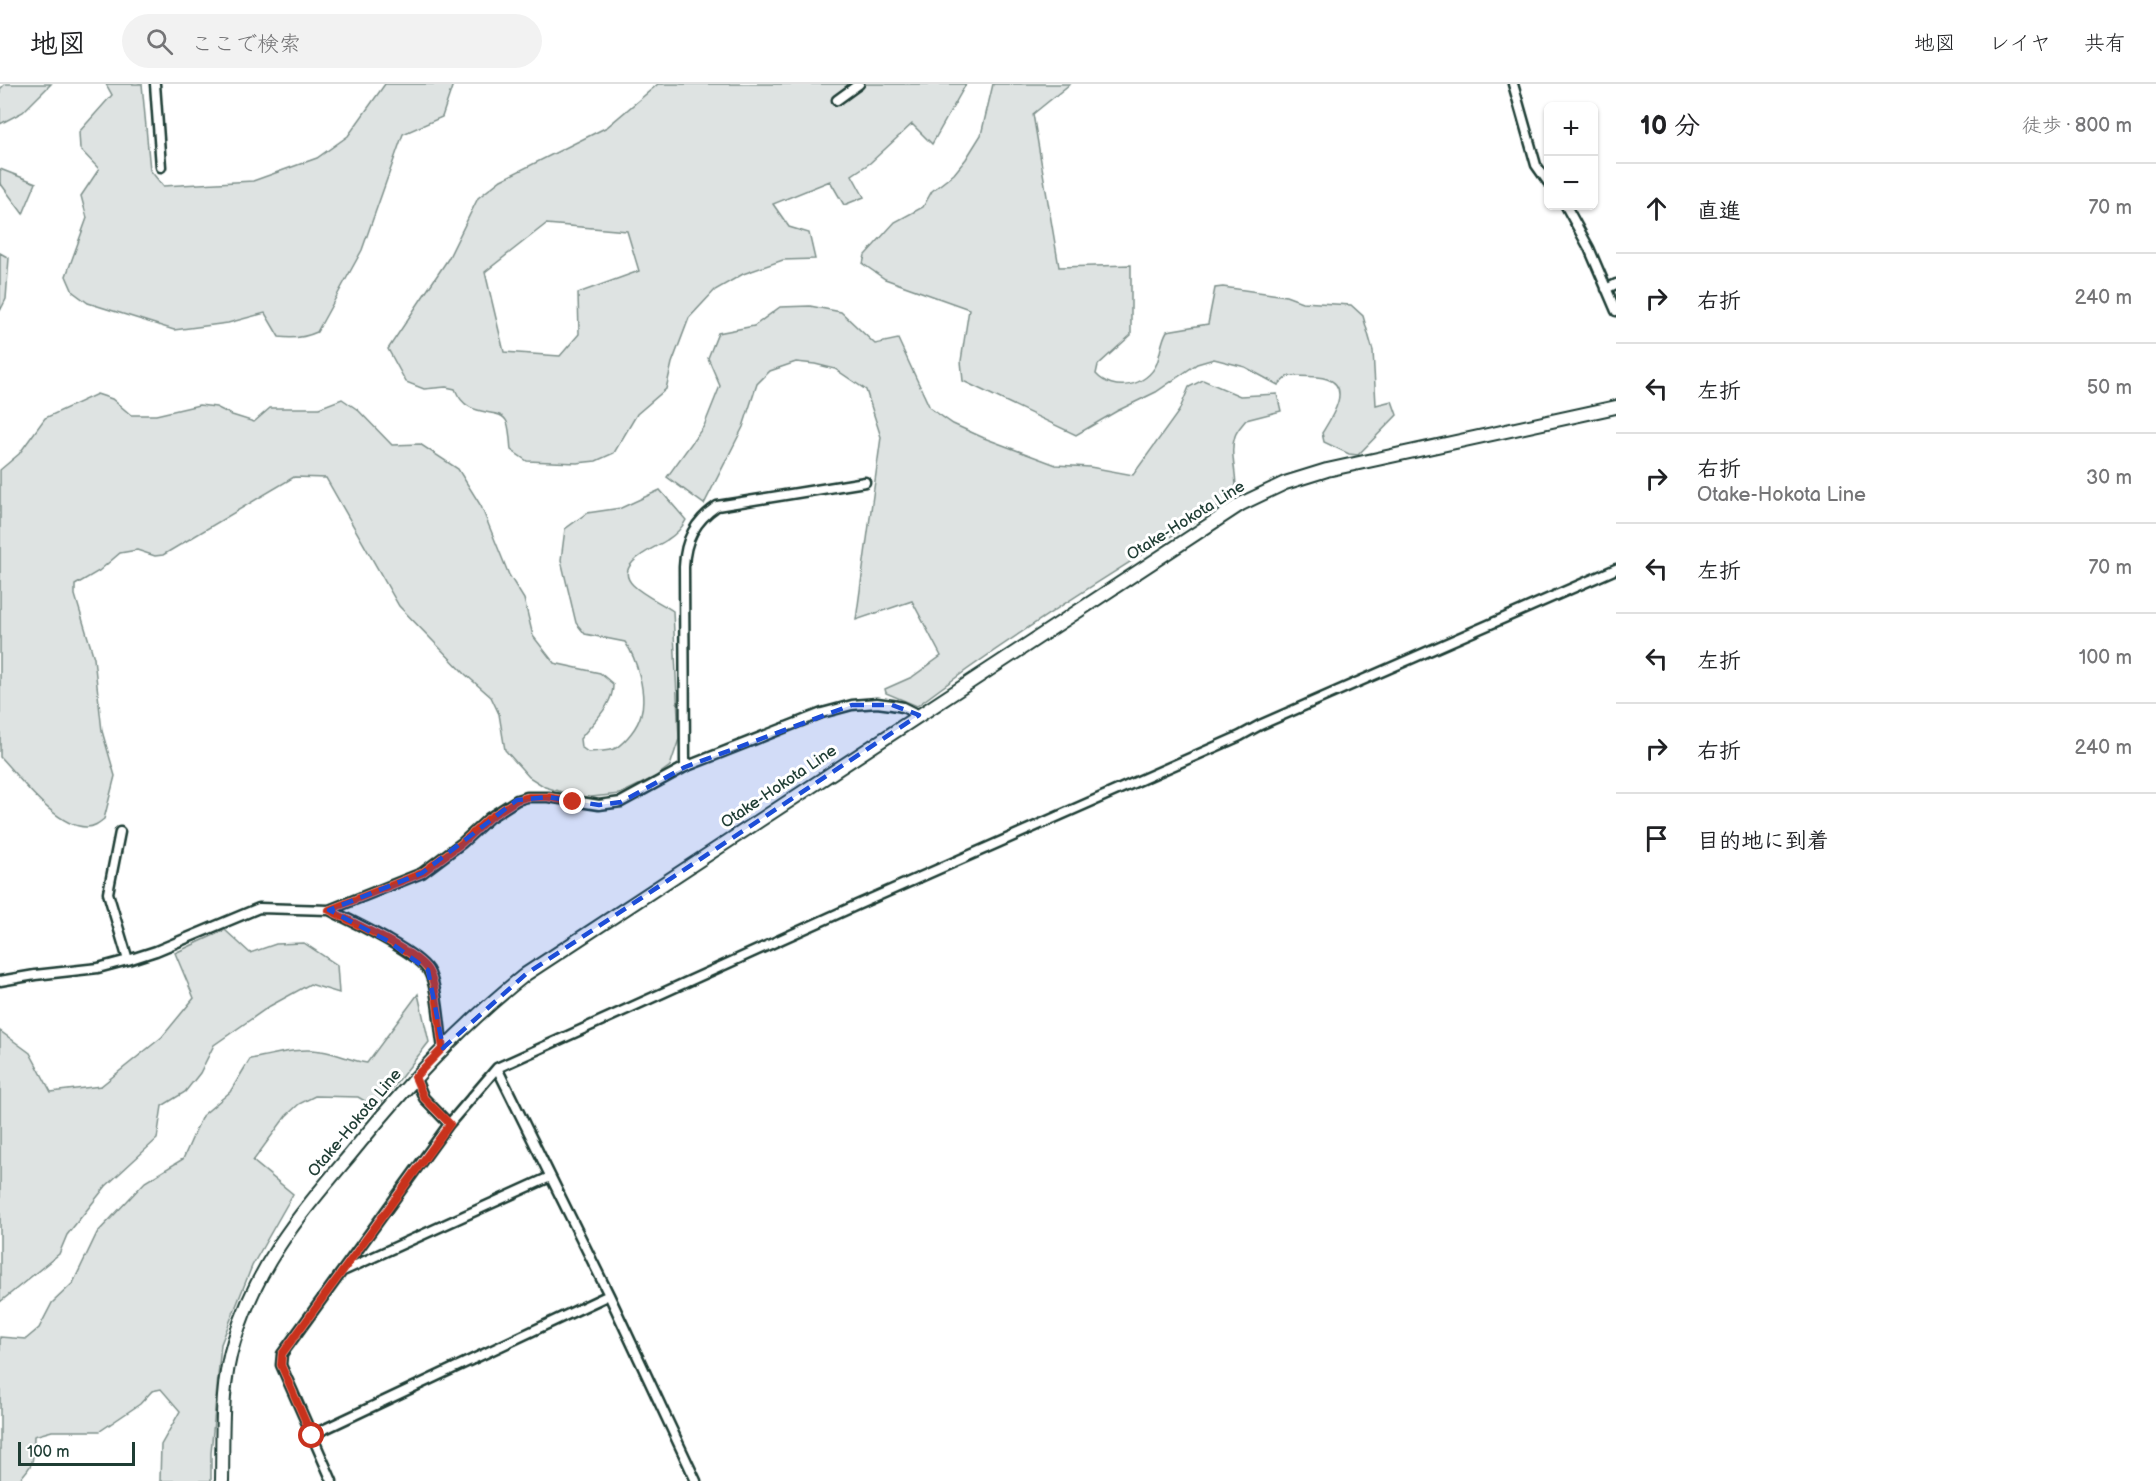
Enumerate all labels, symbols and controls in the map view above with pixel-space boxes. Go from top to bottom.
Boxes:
search box [122,14,542,68]
icon: search [143,25,176,58]
text: 地図 [30,28,86,61]
text: ここで検索 [191,31,301,58]
text: 地図 [1914,31,1956,56]
text: レイヤ [1989,31,2051,56]
text: 共有 [2084,31,2126,56]
map controls [1544,102,1598,210]
button: + [1544,102,1598,156]
text: 10 分 [1640,111,1700,142]
text: 徒歩 · 800 m [2022,114,2132,138]
button: − [1544,156,1598,210]
icon: ahead [1640,192,1673,225]
text: 70 m [2088,196,2132,220]
text: 直進 [1697,198,1741,225]
icon: right [1640,282,1673,315]
text: 240 m [2075,286,2132,310]
text: 右折 [1697,288,1741,315]
icon: left [1640,372,1673,405]
text: 50 m [2087,376,2132,400]
text: 左折 [1697,378,1741,405]
text: 右折 [1697,456,1741,483]
icon: right [1640,462,1673,495]
text: 30 m [2086,466,2132,490]
street label: Otake-Hokota Line [1124,477,1249,565]
text: Otake-Hokota Line [1697,483,1866,507]
icon: left [1640,552,1673,585]
text: 70 m [2088,556,2132,580]
text: 左折 [1697,558,1741,585]
icon: left [1640,642,1673,675]
text: 100 m [2079,646,2132,670]
text: 左折 [1697,648,1741,675]
icon: right [1640,732,1673,765]
text: 240 m [2075,736,2132,760]
text: 右折 [1697,738,1741,765]
street label: Otake-Hokota Line [718,741,841,833]
route end [559,788,585,814]
icon: arrive [1640,822,1673,855]
text: 目的地に到着 [1697,828,1829,855]
street label: Otake-Hokota Line [304,1065,406,1181]
route start [298,1422,324,1448]
scale bar [18,1439,135,1466]
text: 100 m [27,1443,70,1462]

